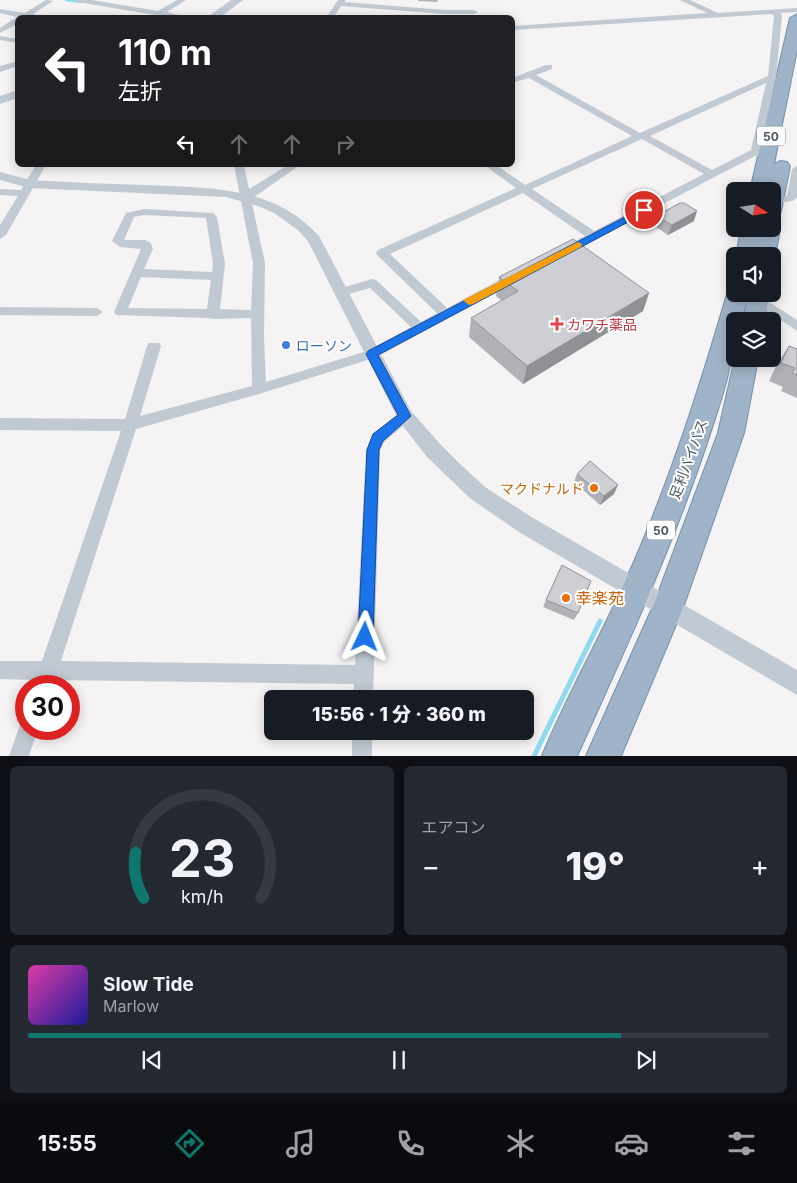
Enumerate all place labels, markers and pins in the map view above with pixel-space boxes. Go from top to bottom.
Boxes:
pin [623,189,665,231]
place label: カワチ薬品 [567,316,637,333]
marker: カワチ薬品 [551,318,563,330]
place label: ローソン [296,337,352,354]
marker: ローソン [280,339,292,351]
place label: マクドナルド [500,480,584,497]
marker: マクドナルド [588,482,600,494]
place label: 幸楽苑 [576,588,624,608]
marker: 幸楽苑 [560,592,572,604]

